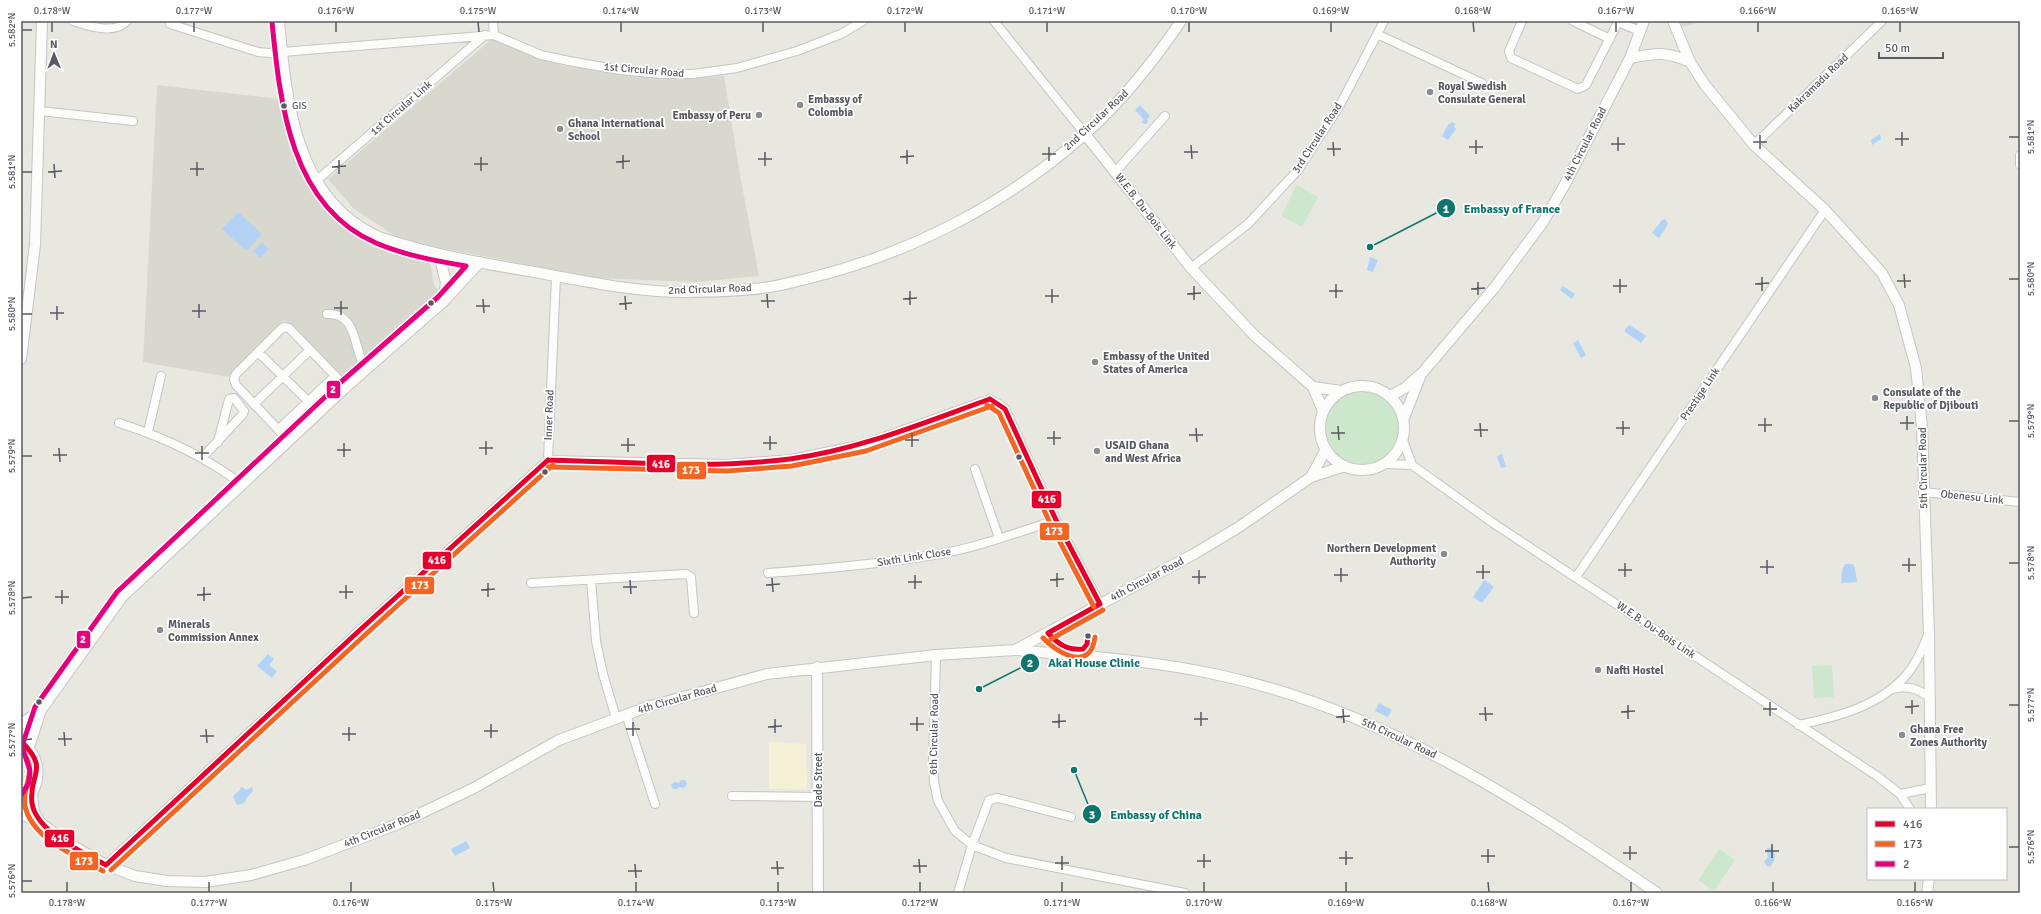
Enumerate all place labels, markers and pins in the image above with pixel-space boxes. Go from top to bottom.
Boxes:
place label: Royal Swedish Consulate General [1438,80,1526,106]
marker: Royal Swedish Consulate General [1425,87,1435,97]
place label: Embassy of Colombia [808,93,863,119]
place label: GIS [292,100,307,112]
marker: Embassy of Colombia [795,100,805,110]
marker: GIS [279,101,289,111]
place label: Embassy of Peru [672,109,751,122]
marker: Embassy of Peru [754,110,764,120]
place label: Ghana International School [568,117,665,143]
marker: Ghana International School [555,124,565,134]
callout: Embassy of France [1436,196,1568,220]
unlabelled marker [426,298,436,308]
place label: Embassy of the United States of America [1103,350,1210,376]
marker: Embassy of the United States of America [1090,357,1100,367]
place label: Consulate of the Republic of Djibouti [1883,386,1978,412]
marker: Consulate of the Republic of Djibouti [1870,393,1880,403]
place label: USAID Ghana and West Africa [1105,439,1182,465]
marker: USAID Ghana and West Africa [1092,446,1102,456]
unlabelled marker [1014,452,1024,462]
unlabelled marker [540,467,550,477]
place label: Northern Development Authority [1327,542,1437,568]
marker: Northern Development Authority [1439,549,1449,559]
place label: Minerals Commission Annex [168,618,259,644]
marker: Minerals Commission Annex [155,625,165,635]
unlabelled marker [1083,631,1093,641]
callout: Akai House Clinic [1020,651,1148,675]
place label: Nafti Hostel [1606,664,1664,677]
marker: Nafti Hostel [1593,665,1603,675]
unlabelled marker [34,697,44,707]
place label: Ghana Free Zones Authority [1910,723,1988,749]
marker: Ghana Free Zones Authority [1897,730,1907,740]
callout: Embassy of China [1082,802,1210,826]

